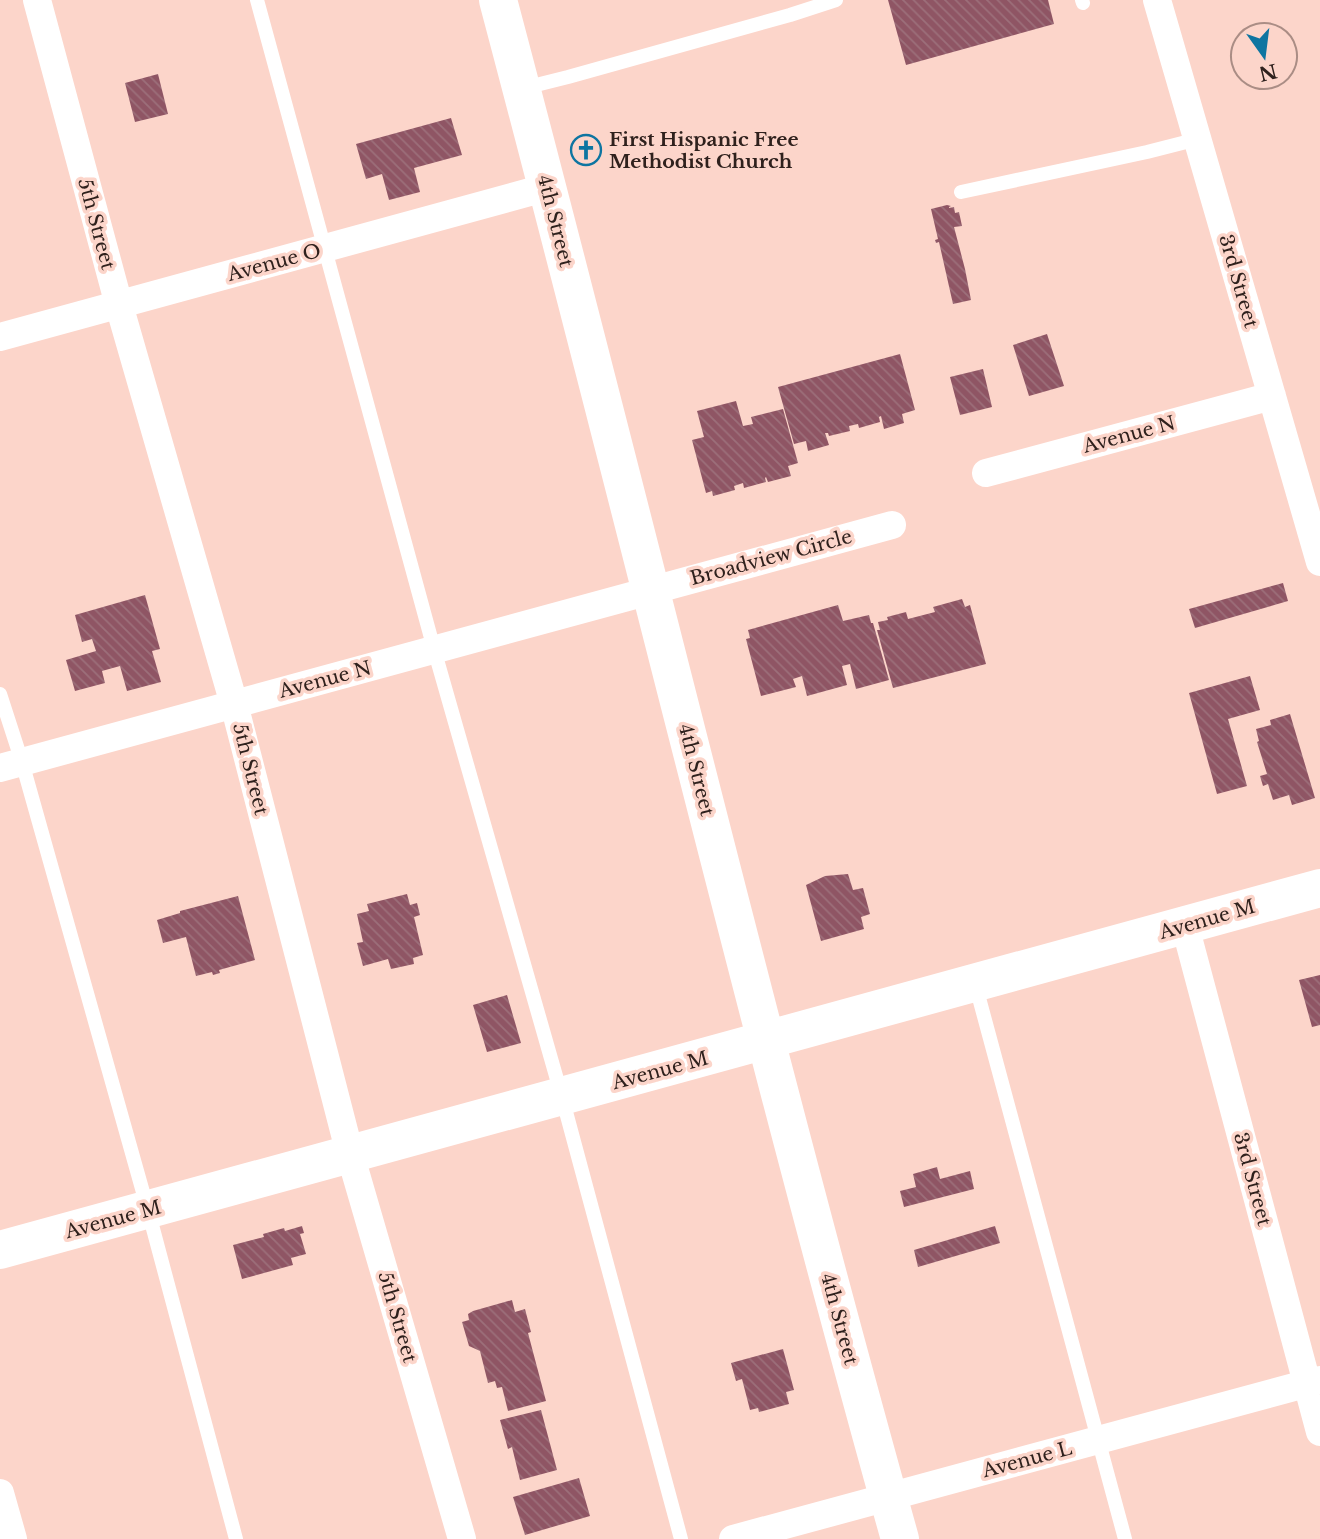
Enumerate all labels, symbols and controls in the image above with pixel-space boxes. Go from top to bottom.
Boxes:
north arrow [1229,21,1299,91]
text: N [1256,59,1279,85]
place label: First Hispanic Free Methodist Church [609,128,799,173]
church icon: First Hispanic Free Methodist Church [569,133,603,167]
street label: 4th Street [533,173,578,270]
street label: 5th Street [73,176,120,273]
street label: 3rd Street [1214,232,1263,331]
street label: Avenue O [224,239,323,286]
street label: Avenue N [1079,411,1178,458]
street label: Broadview Circle [688,525,855,590]
street label: Avenue N [275,656,374,703]
street label: 5th Street [228,721,273,818]
street label: 4th Street [674,722,719,819]
street label: Avenue M [1156,895,1258,944]
street label: Avenue M [609,1047,711,1095]
street label: 3rd Street [1229,1130,1276,1229]
street label: Avenue M [62,1196,164,1244]
street label: 5th Street [374,1269,422,1366]
street label: 4th Street [816,1271,863,1368]
street label: Avenue L [979,1436,1075,1483]

